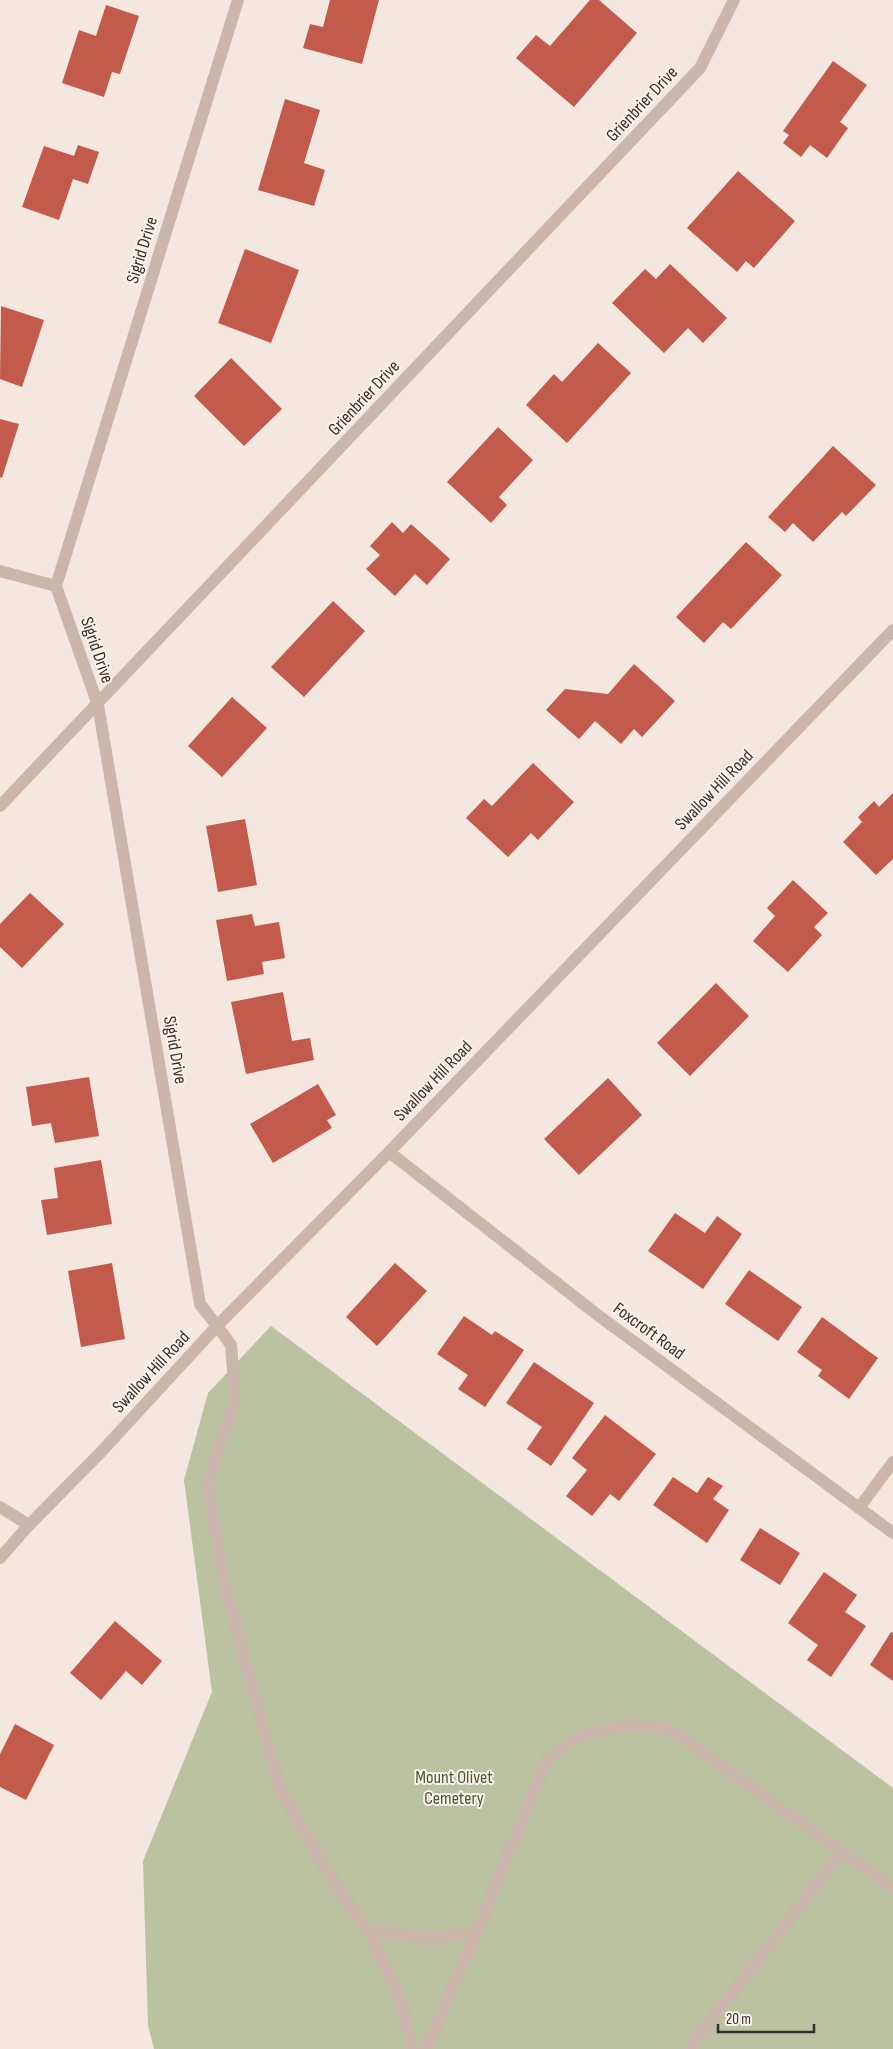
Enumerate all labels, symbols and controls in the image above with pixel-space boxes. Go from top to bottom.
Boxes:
street label: Grienbrier Drive [602,62,682,146]
street label: Sigrid Drive [122,214,162,286]
street label: Grienbrier Drive [324,356,404,440]
street label: Sigrid Drive [76,614,118,686]
street label: Swallow Hill Road [670,745,758,835]
street label: Sigrid Drive [159,1014,191,1086]
street label: Swallow Hill Road [389,1036,477,1126]
street label: Foxcroft Road [609,1298,689,1364]
street label: Swallow Hill Road [108,1327,194,1417]
park label: Mount Olivet Cemetery [415,1767,493,1809]
scale bar [718,2002,814,2034]
text: 20 m [726,2010,751,2029]

